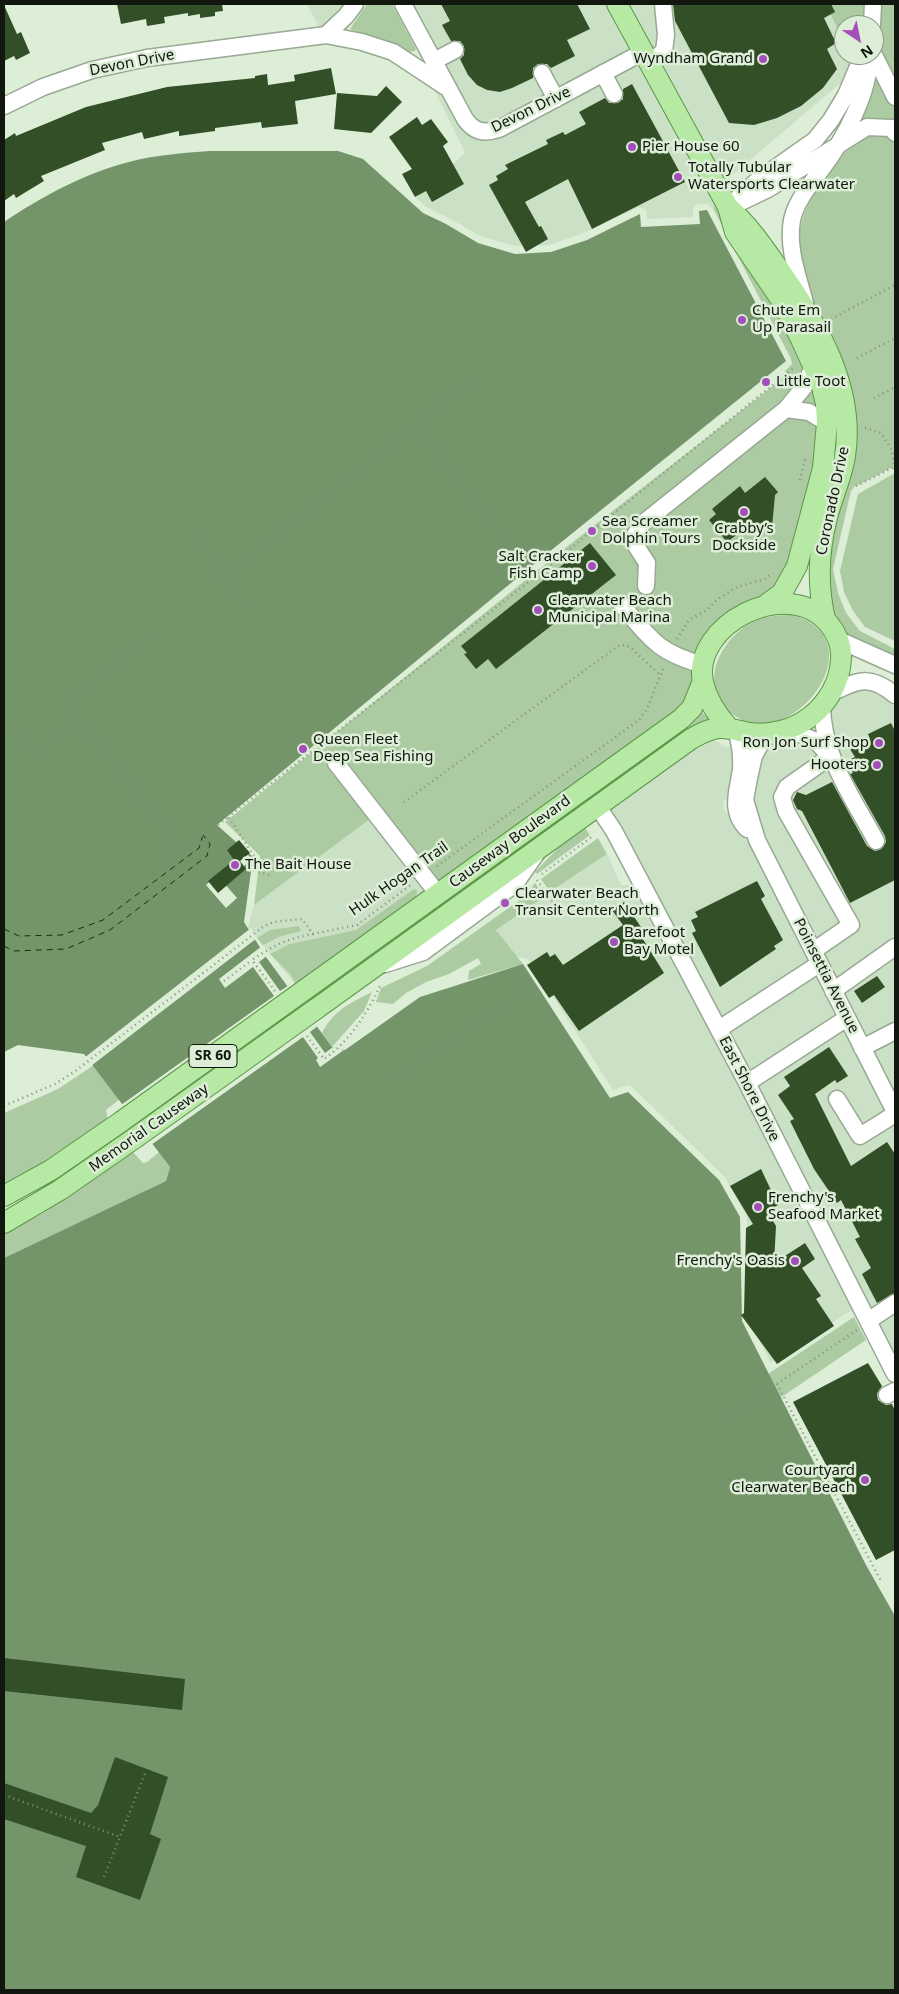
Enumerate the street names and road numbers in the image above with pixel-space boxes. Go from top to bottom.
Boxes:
street label: Devon Drive [88,46,176,80]
street label: Devon Drive [488,83,574,137]
street label: Coronado Drive [813,445,853,557]
street label: Causeway Boulevard [446,792,574,892]
street label: Hulk Hogan Trail [346,838,452,920]
street label: Poinsettia Avenue [789,916,863,1036]
street label: East Shore Drive [715,1034,783,1144]
road number: SR 60 [189,1044,237,1068]
street label: Memorial Causeway [86,1080,212,1176]

